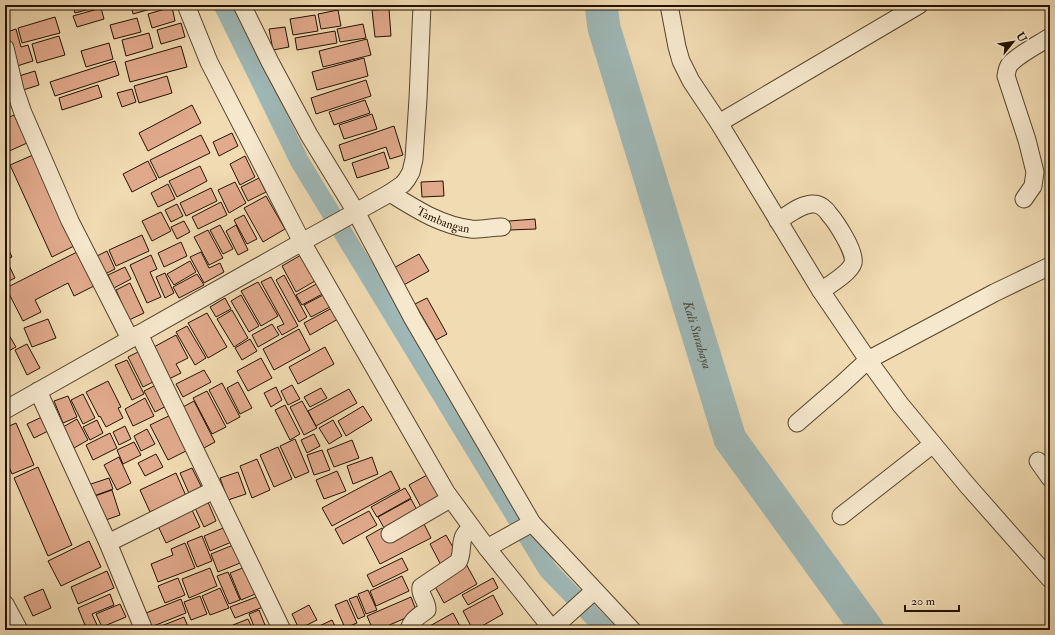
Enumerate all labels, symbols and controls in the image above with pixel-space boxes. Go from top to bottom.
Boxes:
north arrow [993,22,1033,62]
text: U [1013,30,1030,45]
street label: Tambangan [414,203,471,237]
water label: Kali Surabaya [679,298,715,371]
scale bar [905,587,959,613]
text: 20 m [911,594,936,609]

